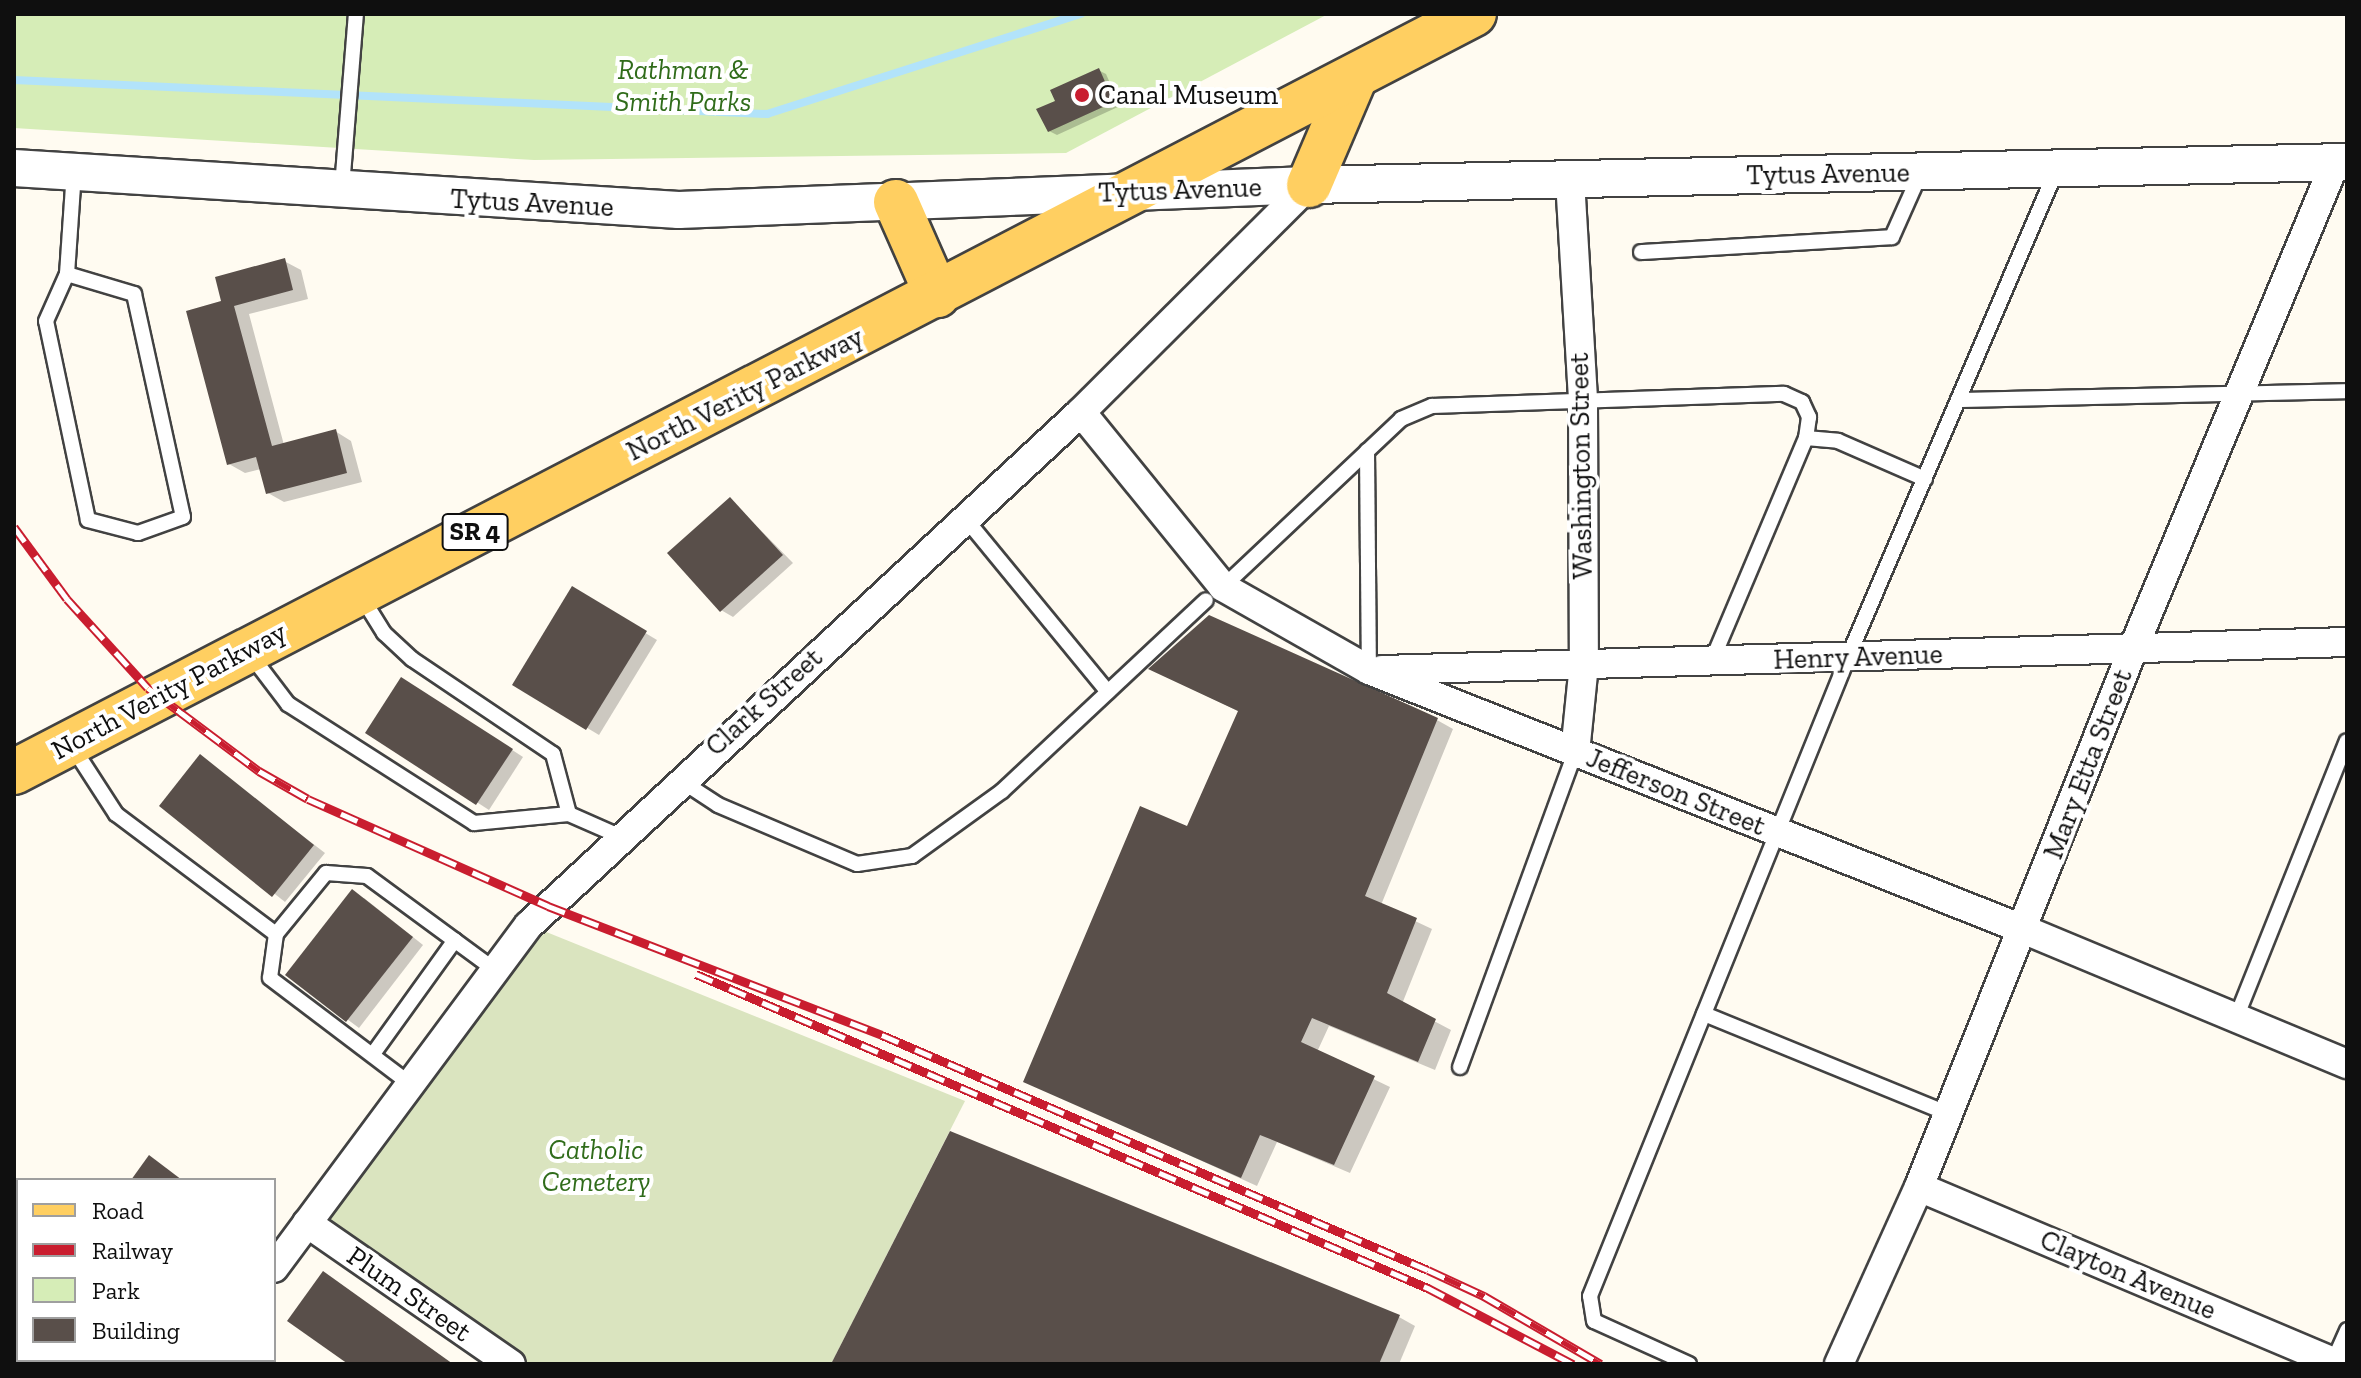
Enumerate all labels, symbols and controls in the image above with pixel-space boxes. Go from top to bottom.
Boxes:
park label: Rathman & Smith Parks [615,53,751,119]
place label: Canal Museum [1098,78,1278,112]
marker: Canal Museum [1073,86,1091,104]
street label: Tytus Avenue [1745,156,1911,192]
street label: Tytus Avenue [1097,170,1263,210]
street label: Tytus Avenue [449,182,615,224]
street label: North Verity Parkway [620,319,870,469]
street label: Washington Street [1562,352,1600,580]
road number: SR 4 [441,510,509,554]
street label: North Verity Parkway [45,614,293,768]
street label: Henry Avenue [1772,637,1944,677]
street label: Clark Street [699,641,829,763]
street label: Mary Etta Street [2036,664,2140,864]
street label: Jefferson Street [1582,741,1770,843]
park label: Catholic Cemetery [542,1133,650,1199]
legend [16,1178,276,1362]
text: Road [92,1196,144,1225]
street label: Clayton Avenue [2035,1223,2221,1327]
text: Railway [92,1236,173,1265]
street label: Plum Street [341,1239,477,1349]
text: Park [92,1276,140,1305]
text: Building [92,1316,180,1345]

